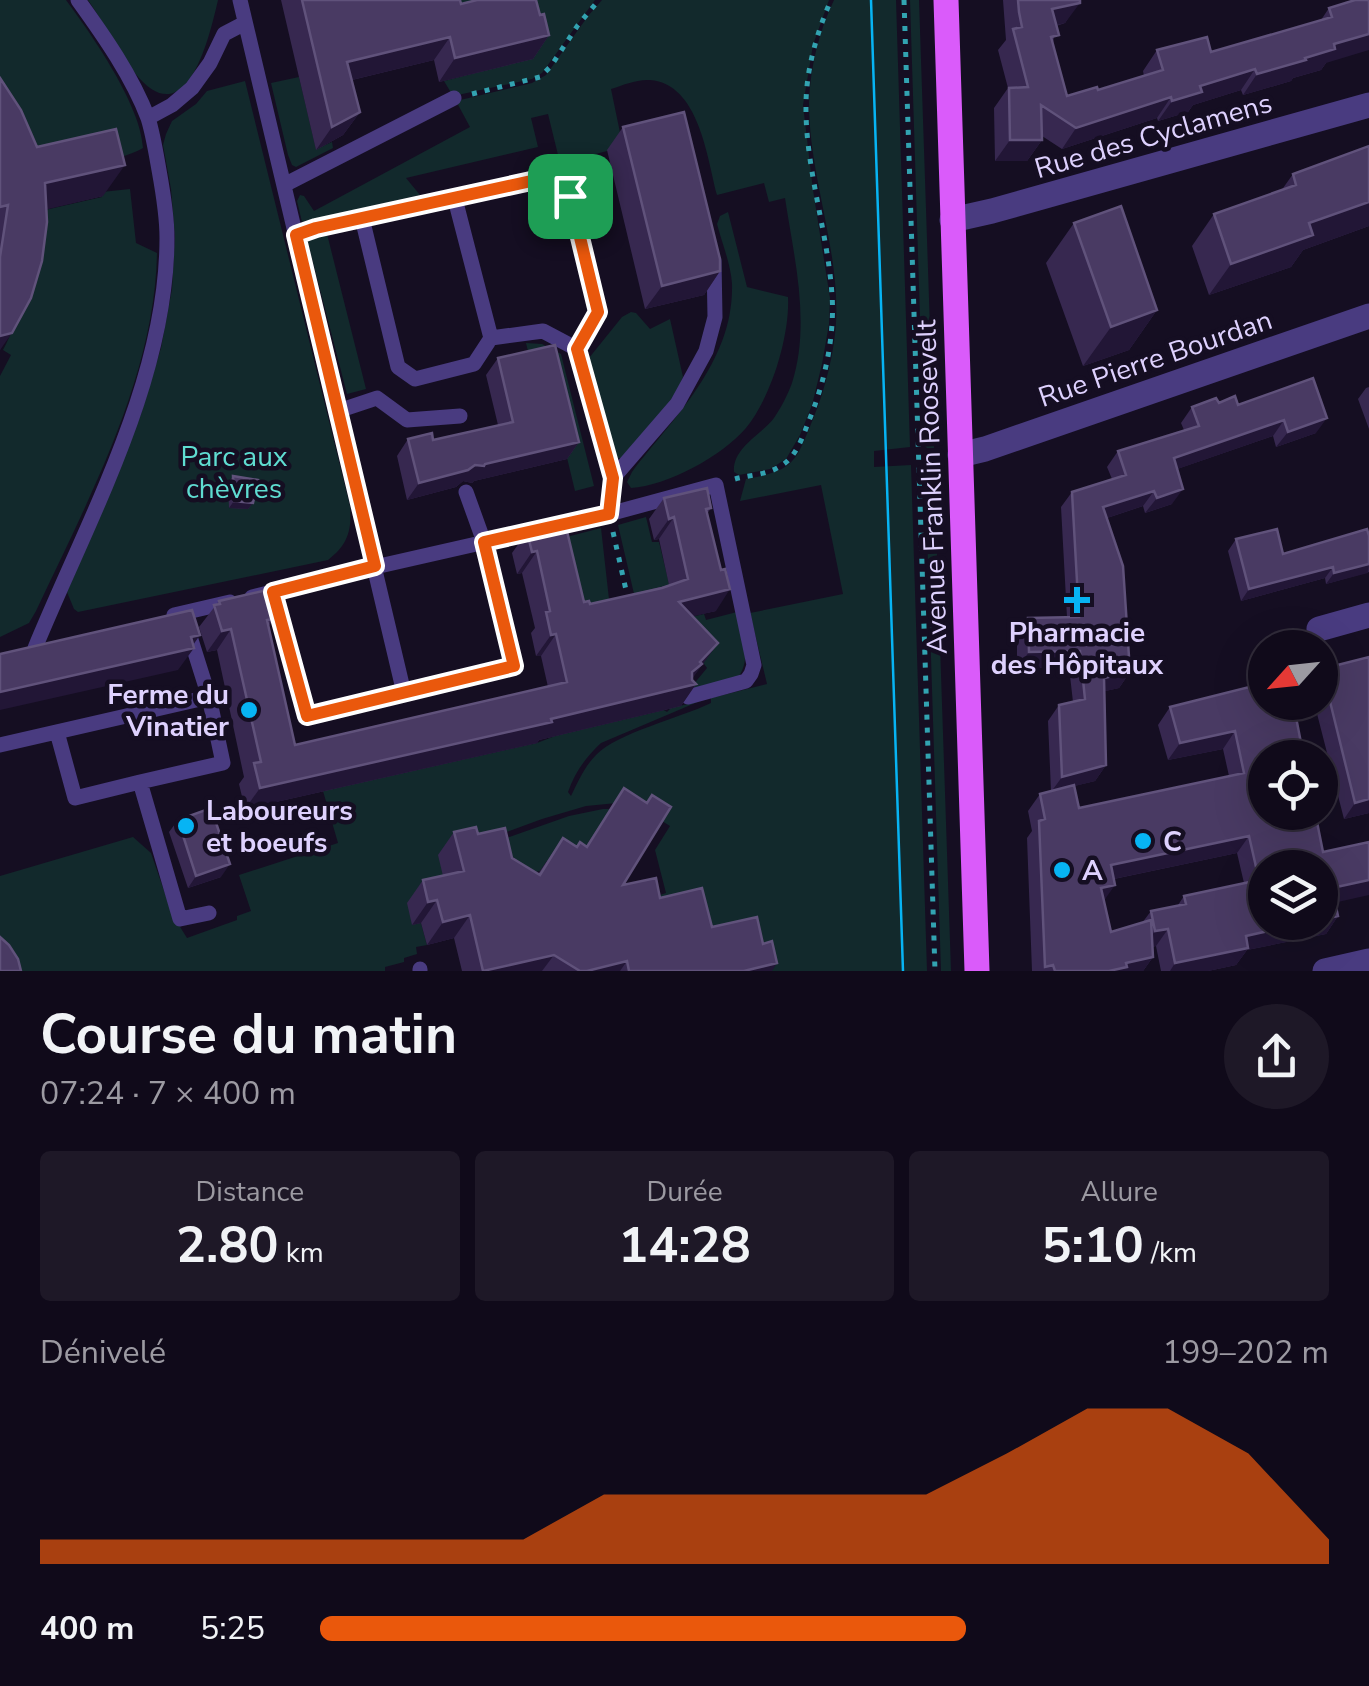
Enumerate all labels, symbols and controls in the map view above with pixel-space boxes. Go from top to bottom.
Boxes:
street label: Rue des Cyclamens [1030,84,1276,188]
pin [528,154,613,239]
icon: arrive [543,169,598,224]
street label: Rue Pierre Bourdan [1033,301,1277,417]
street label: Avenue Franklin Roosevelt [907,319,957,655]
park label: Parc aux chèvres [180,438,288,508]
marker: Pharmacie des Hôpitaux [1066,589,1088,611]
place label: Pharmacie des Hôpitaux [991,614,1164,684]
north arrow [1248,630,1338,720]
map controls [1248,630,1338,940]
place label: Ferme du Vinatier [107,676,229,746]
marker: Ferme du Vinatier [238,699,260,721]
button: locate [1248,740,1338,830]
place label: Laboureurs et boeufs [206,792,353,862]
marker: Laboureurs et boeufs [175,815,197,837]
place label: C [1163,823,1182,861]
marker: C [1132,830,1154,852]
button: layers [1248,850,1338,940]
place label: A [1082,852,1103,890]
marker: A [1051,859,1073,881]
text: Course du matin [40,997,457,1072]
button: share [1224,1004,1329,1109]
text: 07:24 · 7 × 400 m [40,1072,296,1115]
text: Distance [195,1173,304,1211]
text: Durée [646,1173,723,1211]
text: Allure [1080,1173,1158,1211]
text: 2.80 [176,1211,278,1280]
text: 14:28 [618,1211,751,1280]
text: 5:10 [1041,1211,1144,1280]
text: km [278,1234,324,1272]
text: /km [1144,1234,1197,1272]
text: Dénivelé [40,1331,166,1374]
text: 199–202 m [1162,1331,1329,1374]
text: 400 m [40,1607,134,1650]
text: 5:25 [200,1607,265,1650]

